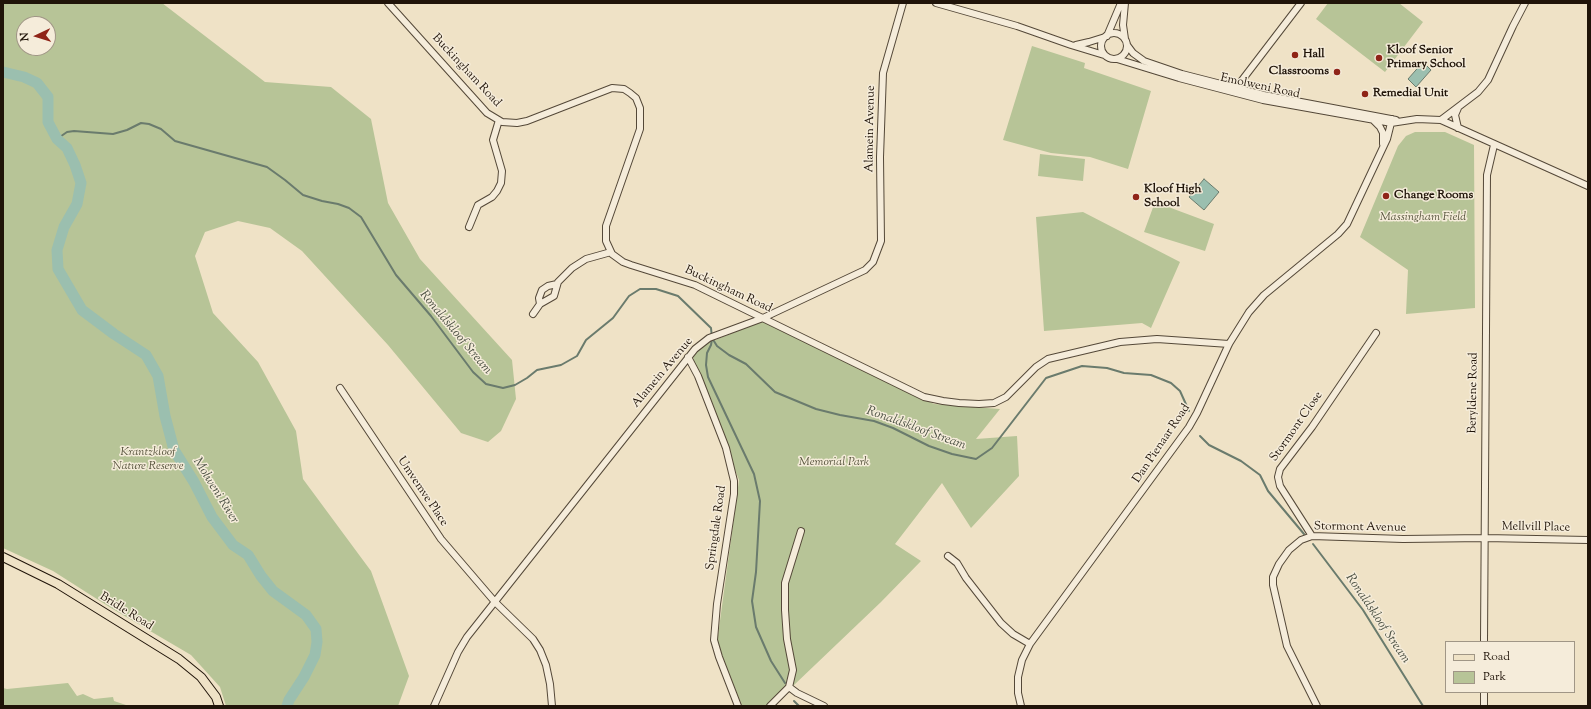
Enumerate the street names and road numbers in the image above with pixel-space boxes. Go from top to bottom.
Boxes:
street label: Buckingham Road [428,31,504,111]
street label: Emolweni Road [1219,72,1301,102]
street label: Alamein Avenue [863,85,879,173]
street label: Buckingham Road [682,263,774,317]
street label: Alamein Avenue [629,335,697,411]
street label: Beryldene Road [1466,352,1482,434]
street label: Stormont Close [1268,389,1326,465]
street label: Dan Pienaar Road [1130,402,1194,486]
street label: Umvemve Place [393,454,451,530]
street label: Springdale Road [704,485,730,571]
street label: Stormont Avenue [1314,520,1406,536]
street label: Mellvill Place [1502,520,1570,536]
street label: Bridle Road [97,590,155,634]

